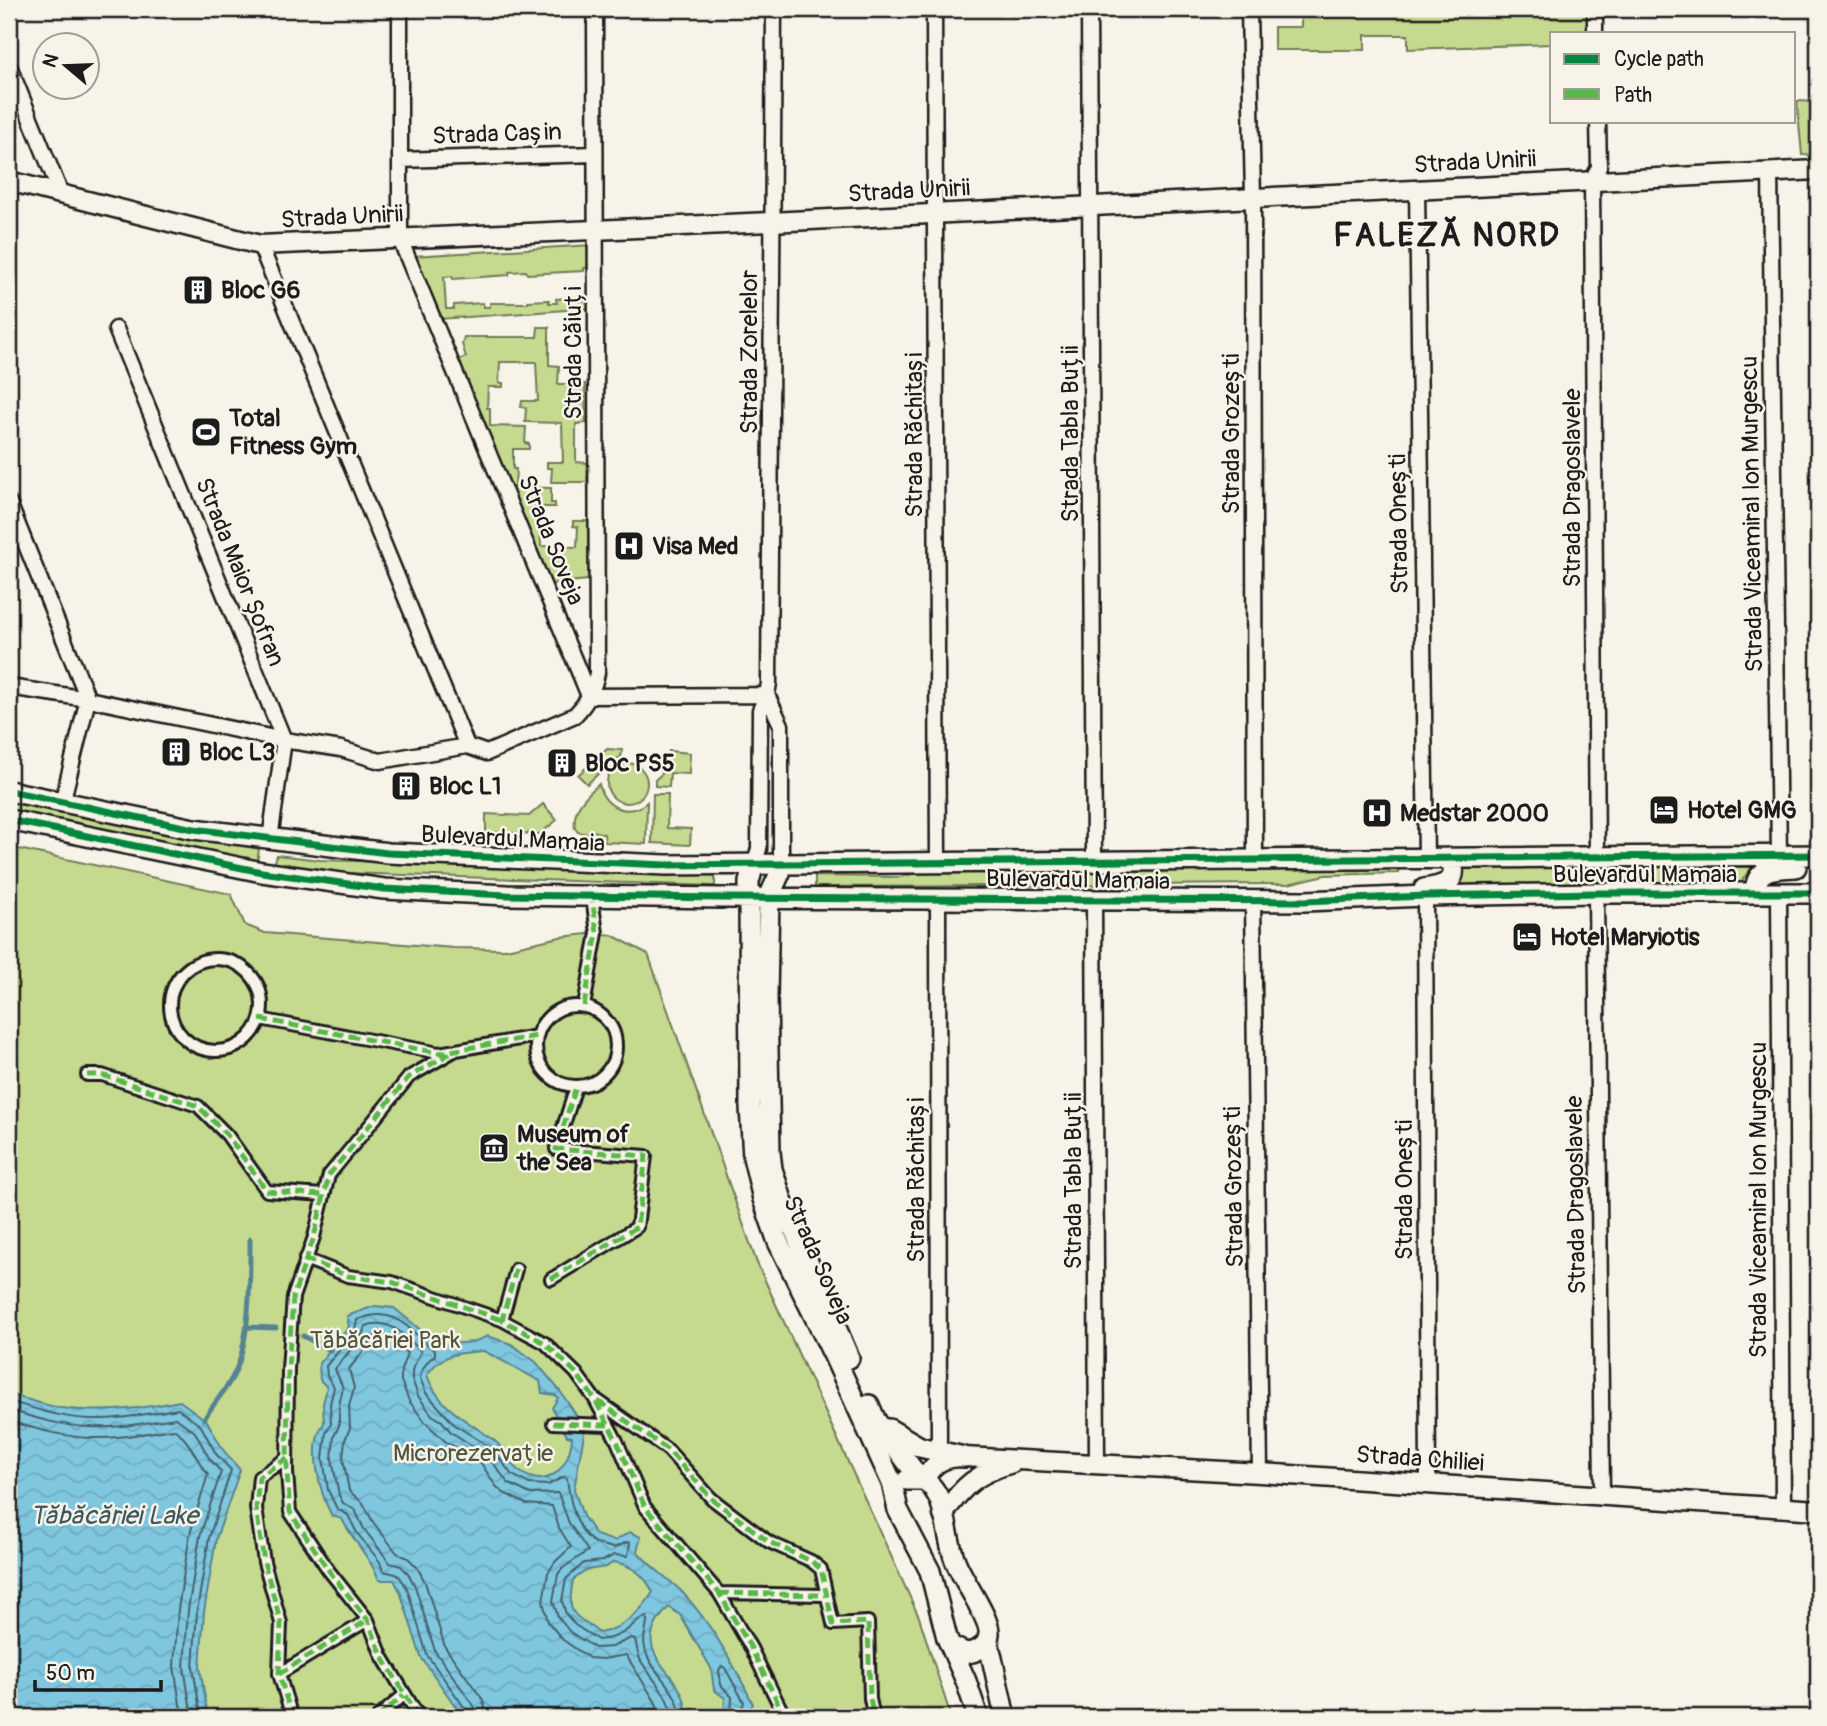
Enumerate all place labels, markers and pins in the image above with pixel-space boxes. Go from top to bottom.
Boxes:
building icon: Bloc G6 [181,273,215,307]
place label: Bloc G6 [221,276,300,305]
place label: Total Fitness Gym [228,404,357,461]
sports icon: Total Fitness Gym [189,415,223,449]
hospital icon: Visa Med [612,529,646,563]
place label: Visa Med [652,532,739,561]
building icon: Bloc L3 [159,735,193,769]
place label: Bloc L3 [199,738,276,767]
building icon: Bloc PS5 [545,746,579,780]
place label: Bloc PS5 [585,749,675,778]
building icon: Bloc L1 [389,769,423,803]
place label: Bloc L1 [429,772,502,801]
hotel icon: Hotel GMG [1647,793,1681,827]
hospital icon: Medstar 2000 [1360,796,1394,830]
place label: Hotel GMG [1687,796,1797,825]
place label: Medstar 2000 [1400,799,1549,828]
hotel icon: Hotel Maryiotis [1510,920,1544,954]
place label: Hotel Maryiotis [1550,923,1700,952]
place label: Museum of the Sea [516,1120,630,1177]
museum icon: Museum of the Sea [477,1131,511,1165]

